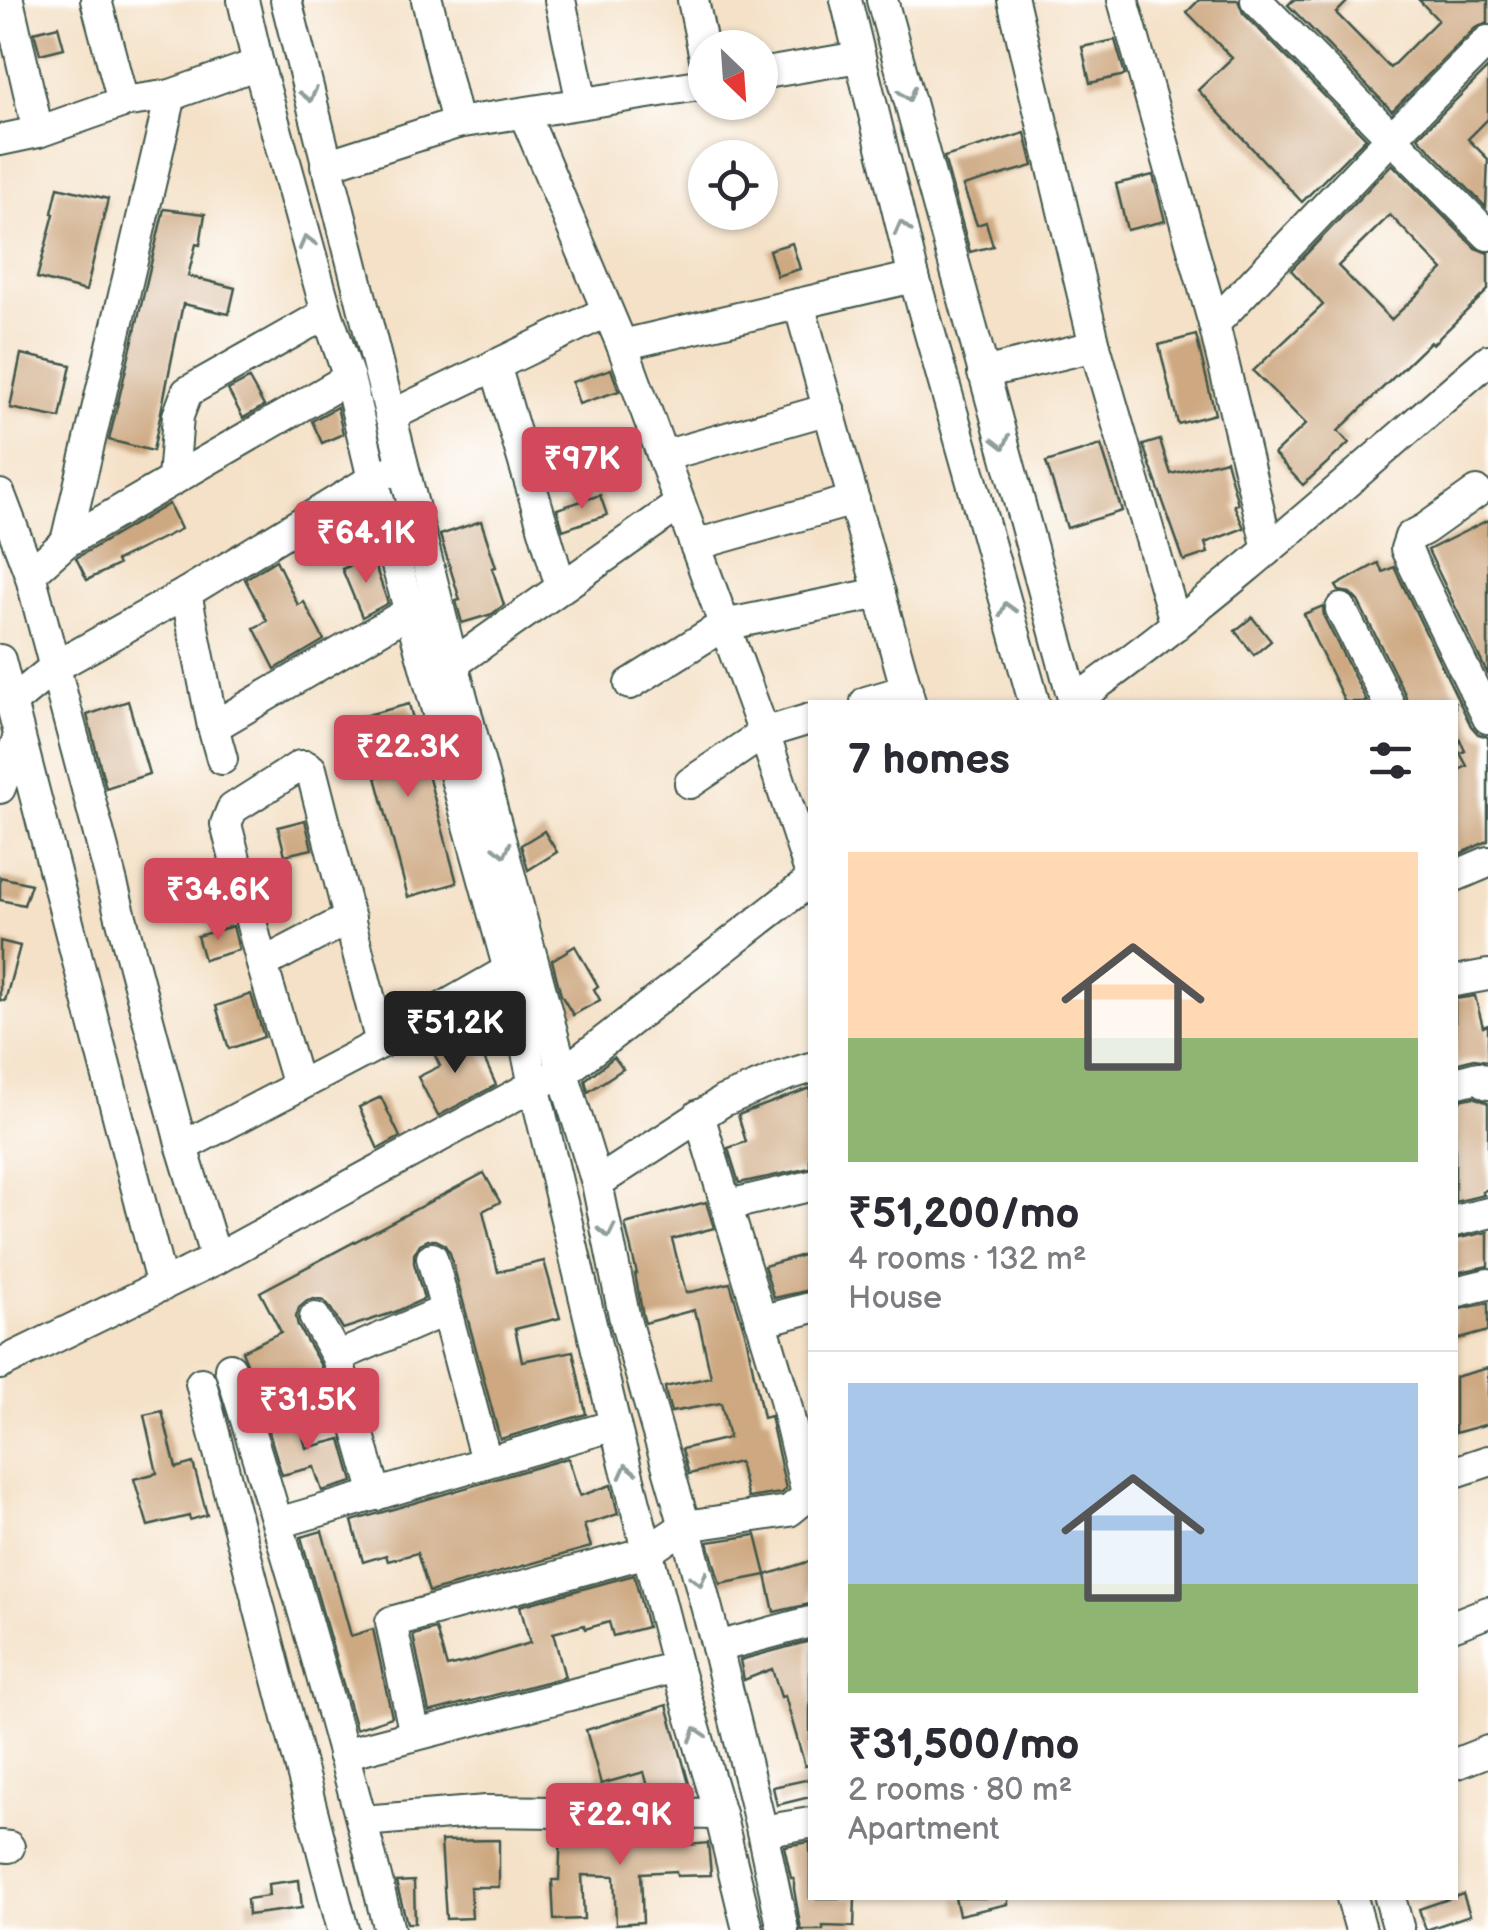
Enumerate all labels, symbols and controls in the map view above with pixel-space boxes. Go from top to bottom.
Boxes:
north arrow [688,30,778,120]
map controls [688,30,778,230]
one-way arrow [896,85,917,102]
one-way arrow [297,86,318,103]
button: locate [688,140,778,230]
one-way arrow [893,220,914,237]
one-way arrow [298,234,319,251]
pin: ₹97K [523,427,641,512]
one-way arrow [991,432,1012,450]
text: ₹97K [544,440,620,479]
pin: ₹64.1K [285,501,447,586]
text: ₹64.1K [317,514,415,553]
one-way arrow [998,601,1019,618]
pin: ₹22.3K [327,715,489,800]
text: ₹22.3K [356,728,460,767]
icon: filters [1363,733,1418,788]
text: 7 homes [848,735,1010,786]
one-way arrow [492,841,513,858]
pin: ₹34.6K [137,858,299,943]
text: ₹34.6K [166,871,270,910]
icon: home [1043,917,1223,1097]
pin: ₹51.2K [374,991,536,1076]
text: ₹51.2K [406,1004,504,1043]
text: ₹51,200/mo [848,1189,1079,1240]
one-way arrow [595,1222,616,1239]
text: 4 rooms · 132 m² [848,1240,1086,1279]
text: House [848,1279,942,1318]
pin: ₹31.5K [227,1368,389,1453]
text: ₹31.5K [259,1381,357,1420]
icon: home [1043,1448,1223,1628]
one-way arrow [618,1463,639,1480]
one-way arrow [688,1570,709,1587]
text: ₹31,500/mo [848,1720,1080,1771]
one-way arrow [688,1726,709,1743]
text: 2 rooms · 80 m² [848,1771,1072,1810]
pin: ₹22.9K [539,1783,701,1868]
text: ₹22.9K [568,1796,672,1835]
text: Apartment [848,1810,999,1849]

